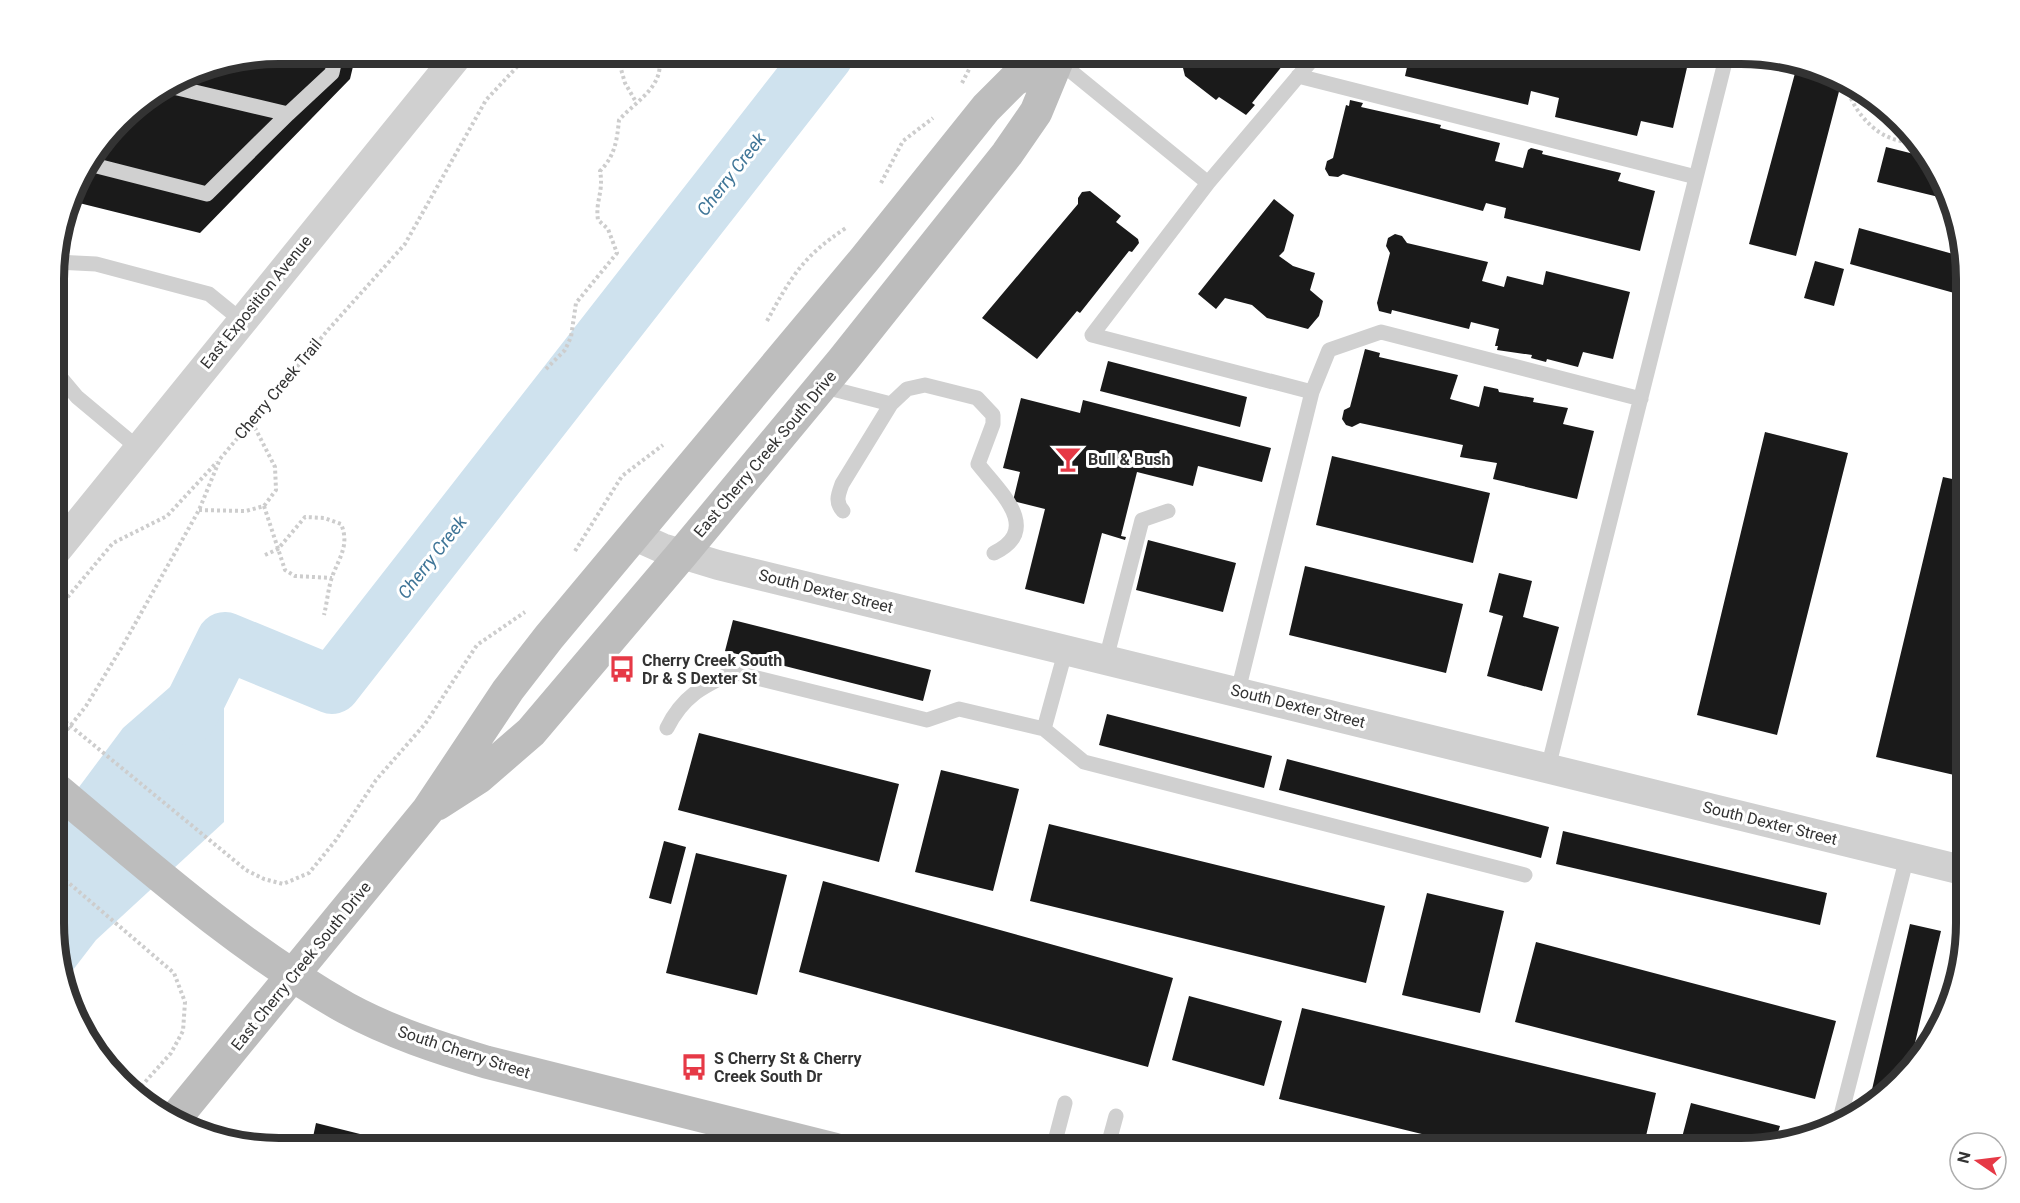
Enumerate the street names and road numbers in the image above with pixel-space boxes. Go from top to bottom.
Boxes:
street label: East Exposition Avenue [196,232,316,372]
street label: Cherry Creek Trail [230,335,326,443]
street label: East Cherry Creek South Drive [690,367,840,541]
street label: South Dexter Street [757,565,895,617]
street label: South Dexter Street [1229,680,1367,732]
street label: South Dexter Street [1701,797,1839,849]
street label: East Cherry Creek South Drive [227,878,375,1054]
street label: South Cherry Street [395,1022,533,1082]

